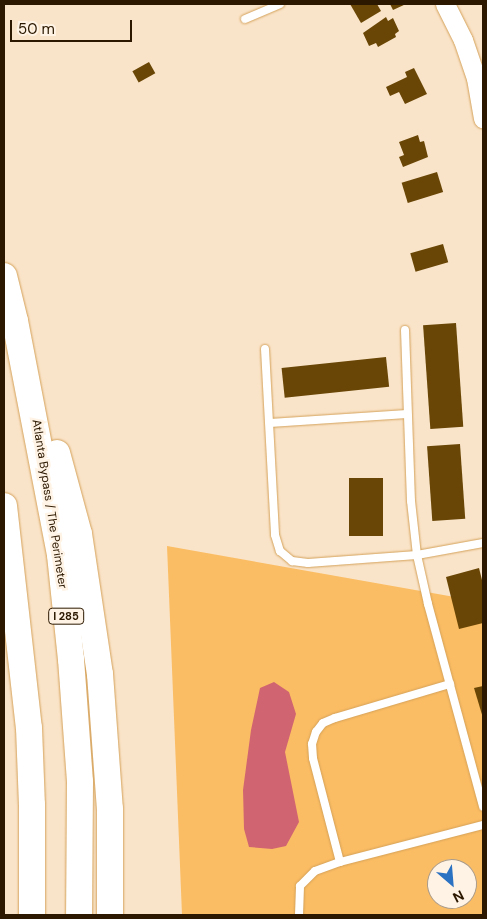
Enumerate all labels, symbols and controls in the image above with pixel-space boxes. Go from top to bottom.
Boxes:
scale bar [12,10,135,42]
text: 50 m [18,19,55,39]
street label: Atlanta Bypass / The Perimeter [28,418,70,590]
road number: I 285 [47,608,85,624]
north arrow [427,859,477,909]
text: N [450,886,467,907]

